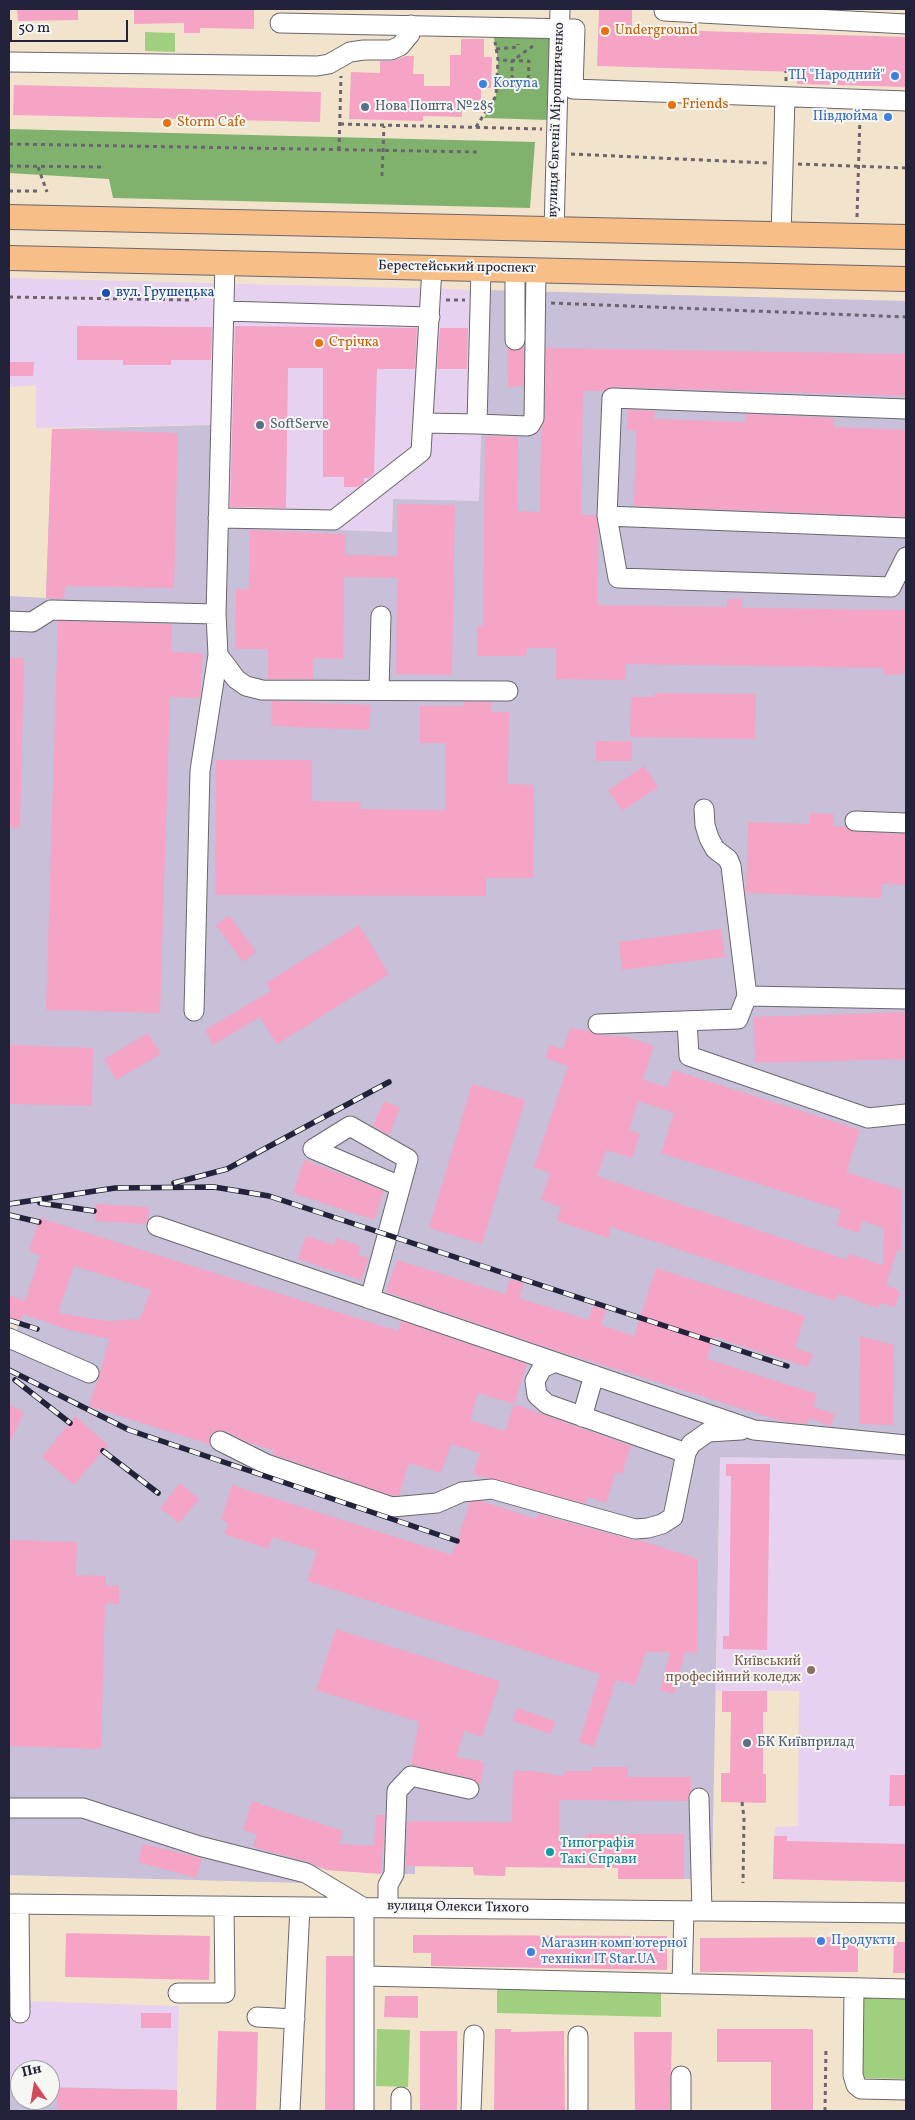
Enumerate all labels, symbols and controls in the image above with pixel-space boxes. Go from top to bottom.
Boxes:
scale bar [12,10,130,42]
text: 50 m [18,18,50,39]
street label: вулиця Євгенії Мірошниченко [545,22,569,218]
place label: Underground [615,23,698,39]
marker: Underground [599,25,611,37]
place label: ТЦ "Народний" [788,68,885,84]
marker: ТЦ "Народний" [889,70,901,82]
place label: Koryna [493,76,538,92]
marker: Koryna [477,78,489,90]
place label: Friends [682,97,728,113]
place label: Нова Пошта №285 [375,99,494,115]
marker: Friends [666,99,678,111]
marker: Нова Пошта №285 [359,101,371,113]
place label: Півдюйма [813,109,878,125]
marker: Півдюйма [882,111,894,123]
place label: Storm Cafe [177,115,246,131]
marker: Storm Cafe [161,117,173,129]
street label: Берестейський проспект [378,258,536,278]
place label: вул. Грушецька [116,285,214,301]
marker: вул. Грушецька [100,287,112,299]
place label: Стрічка [329,335,379,351]
marker: Стрічка [313,337,325,349]
place label: SoftServe [270,417,329,433]
marker: SoftServe [254,419,266,431]
place label: Київський професійний коледж [666,1654,801,1686]
marker: Київський професійний коледж [805,1664,817,1676]
place label: БК Київприлад [757,1735,854,1751]
marker: БК Київприлад [741,1737,753,1749]
place label: Типографія Такі Справи [560,1836,637,1868]
marker: Типографія Такі Справи [544,1846,556,1858]
street label: вулиця Олекси Тихого [387,1898,529,1918]
place label: Продукти [831,1933,895,1949]
marker: Продукти [815,1935,827,1947]
place label: Магазин комп'ютерної техніки IT Star.UA [541,1936,687,1968]
marker: Магазин комп'ютерної техніки IT Star.UA [525,1946,537,1958]
text: Пн [20,2059,44,2082]
north arrow [10,2060,60,2110]

